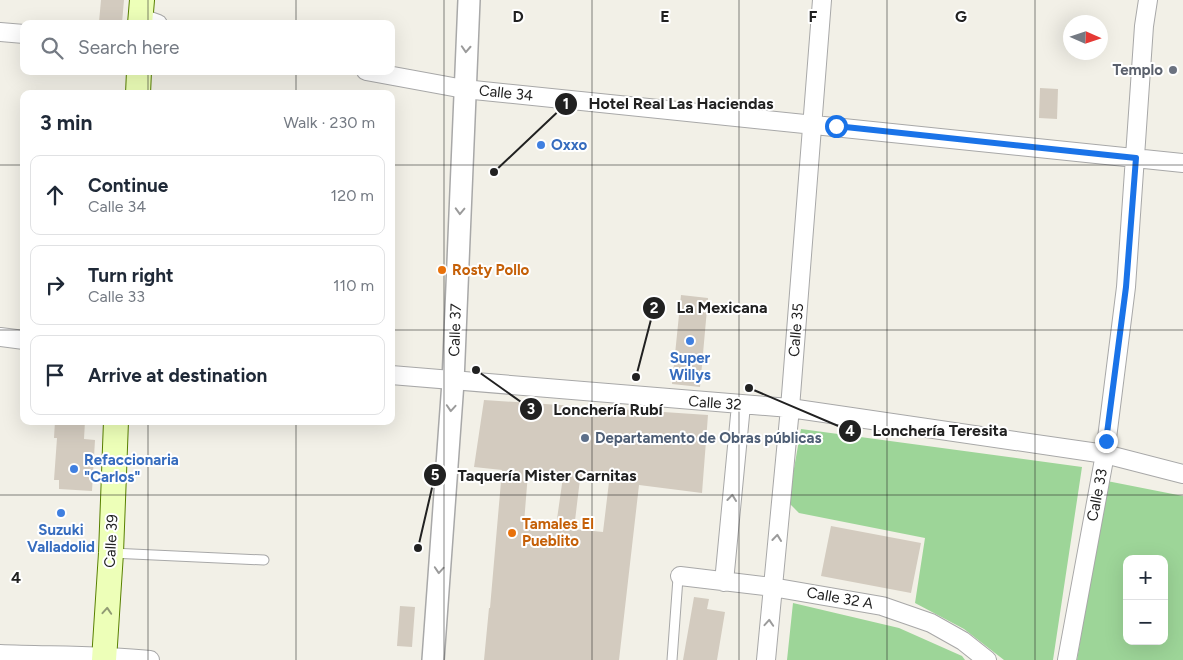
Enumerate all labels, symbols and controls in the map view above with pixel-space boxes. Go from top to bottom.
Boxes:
text: D [512,7,524,26]
text: E [660,7,670,26]
text: F [809,7,818,26]
text: G [955,7,967,26]
north arrow [1063,15,1108,60]
search box [20,20,395,75]
icon: search [38,34,66,62]
text: Search here [78,36,180,59]
one-way arrow [461,45,472,53]
place label: Templo [1112,61,1163,79]
marker: Templo [1167,64,1179,76]
street label: Calle 34 [478,81,534,105]
callout: Hotel Real Las Haciendas [554,88,784,119]
text: Hotel Real Las Haciendas [589,94,774,113]
text: 1 [563,95,569,113]
text: 3 min [40,110,92,135]
text: Walk · 230 m [283,113,375,132]
route start [825,115,848,138]
place label: Oxxo [551,136,588,154]
marker: Oxxo [535,139,547,151]
text: Continue [88,174,168,197]
icon: ahead [41,181,69,209]
text: 120 m [331,186,374,205]
text: Calle 34 [88,197,146,216]
one-way arrow [454,207,465,215]
place label: Rosty Pollo [452,261,530,279]
text: Turn right [88,264,174,287]
marker: Rosty Pollo [436,264,448,276]
icon: right [41,271,69,299]
text: 110 m [333,276,374,295]
text: Calle 33 [88,287,145,306]
callout: La Mexicana [642,292,777,323]
text: La Mexicana [677,298,767,317]
text: 2 [650,299,659,317]
street label: Calle 35 [785,302,807,358]
street label: Calle 37 [445,303,465,357]
marker: Super Willys [684,335,696,347]
place label: Super Willys [669,349,711,384]
icon: arrive [41,361,69,389]
text: Arrive at destination [88,364,267,387]
street label: Calle 32 [688,392,742,414]
callout: Lonchería Rubí [519,394,673,425]
text: 3 [527,400,535,418]
text: Lonchería Rubí [553,400,664,419]
one-way arrow [446,405,457,413]
callout: Lonchería Teresita [838,415,1017,446]
text: Lonchería Teresita [873,421,1007,440]
text: 4 [845,422,855,440]
place label: Departamento de Obras públicas [595,429,822,447]
route end [1095,430,1118,453]
marker: Departamento de Obras públicas [579,432,591,444]
place label: Refaccionaria "Carlos" [84,451,179,486]
callout: Taquería Mister Carnitas [423,460,647,491]
marker: Refaccionaria "Carlos" [68,463,80,475]
text: 5 [431,466,440,484]
text: Taquería Mister Carnitas [458,466,637,485]
street label: Calle 33 [1083,467,1111,523]
one-way arrow [726,494,737,502]
marker: Suzuki Valladolid [55,507,67,519]
street label: Calle 39 [101,514,121,568]
place label: Tamales El Pueblito [522,515,594,550]
place label: Suzuki Valladolid [27,521,95,556]
marker: Tamales El Pueblito [506,527,518,539]
one-way arrow [771,534,782,542]
map controls [1123,555,1168,645]
button: + [1123,555,1168,600]
one-way arrow [434,567,445,575]
text: 4 [11,568,21,587]
street label: Calle 32 A [805,583,875,613]
button: − [1123,600,1168,645]
one-way arrow [101,607,112,615]
one-way arrow [763,619,774,627]

